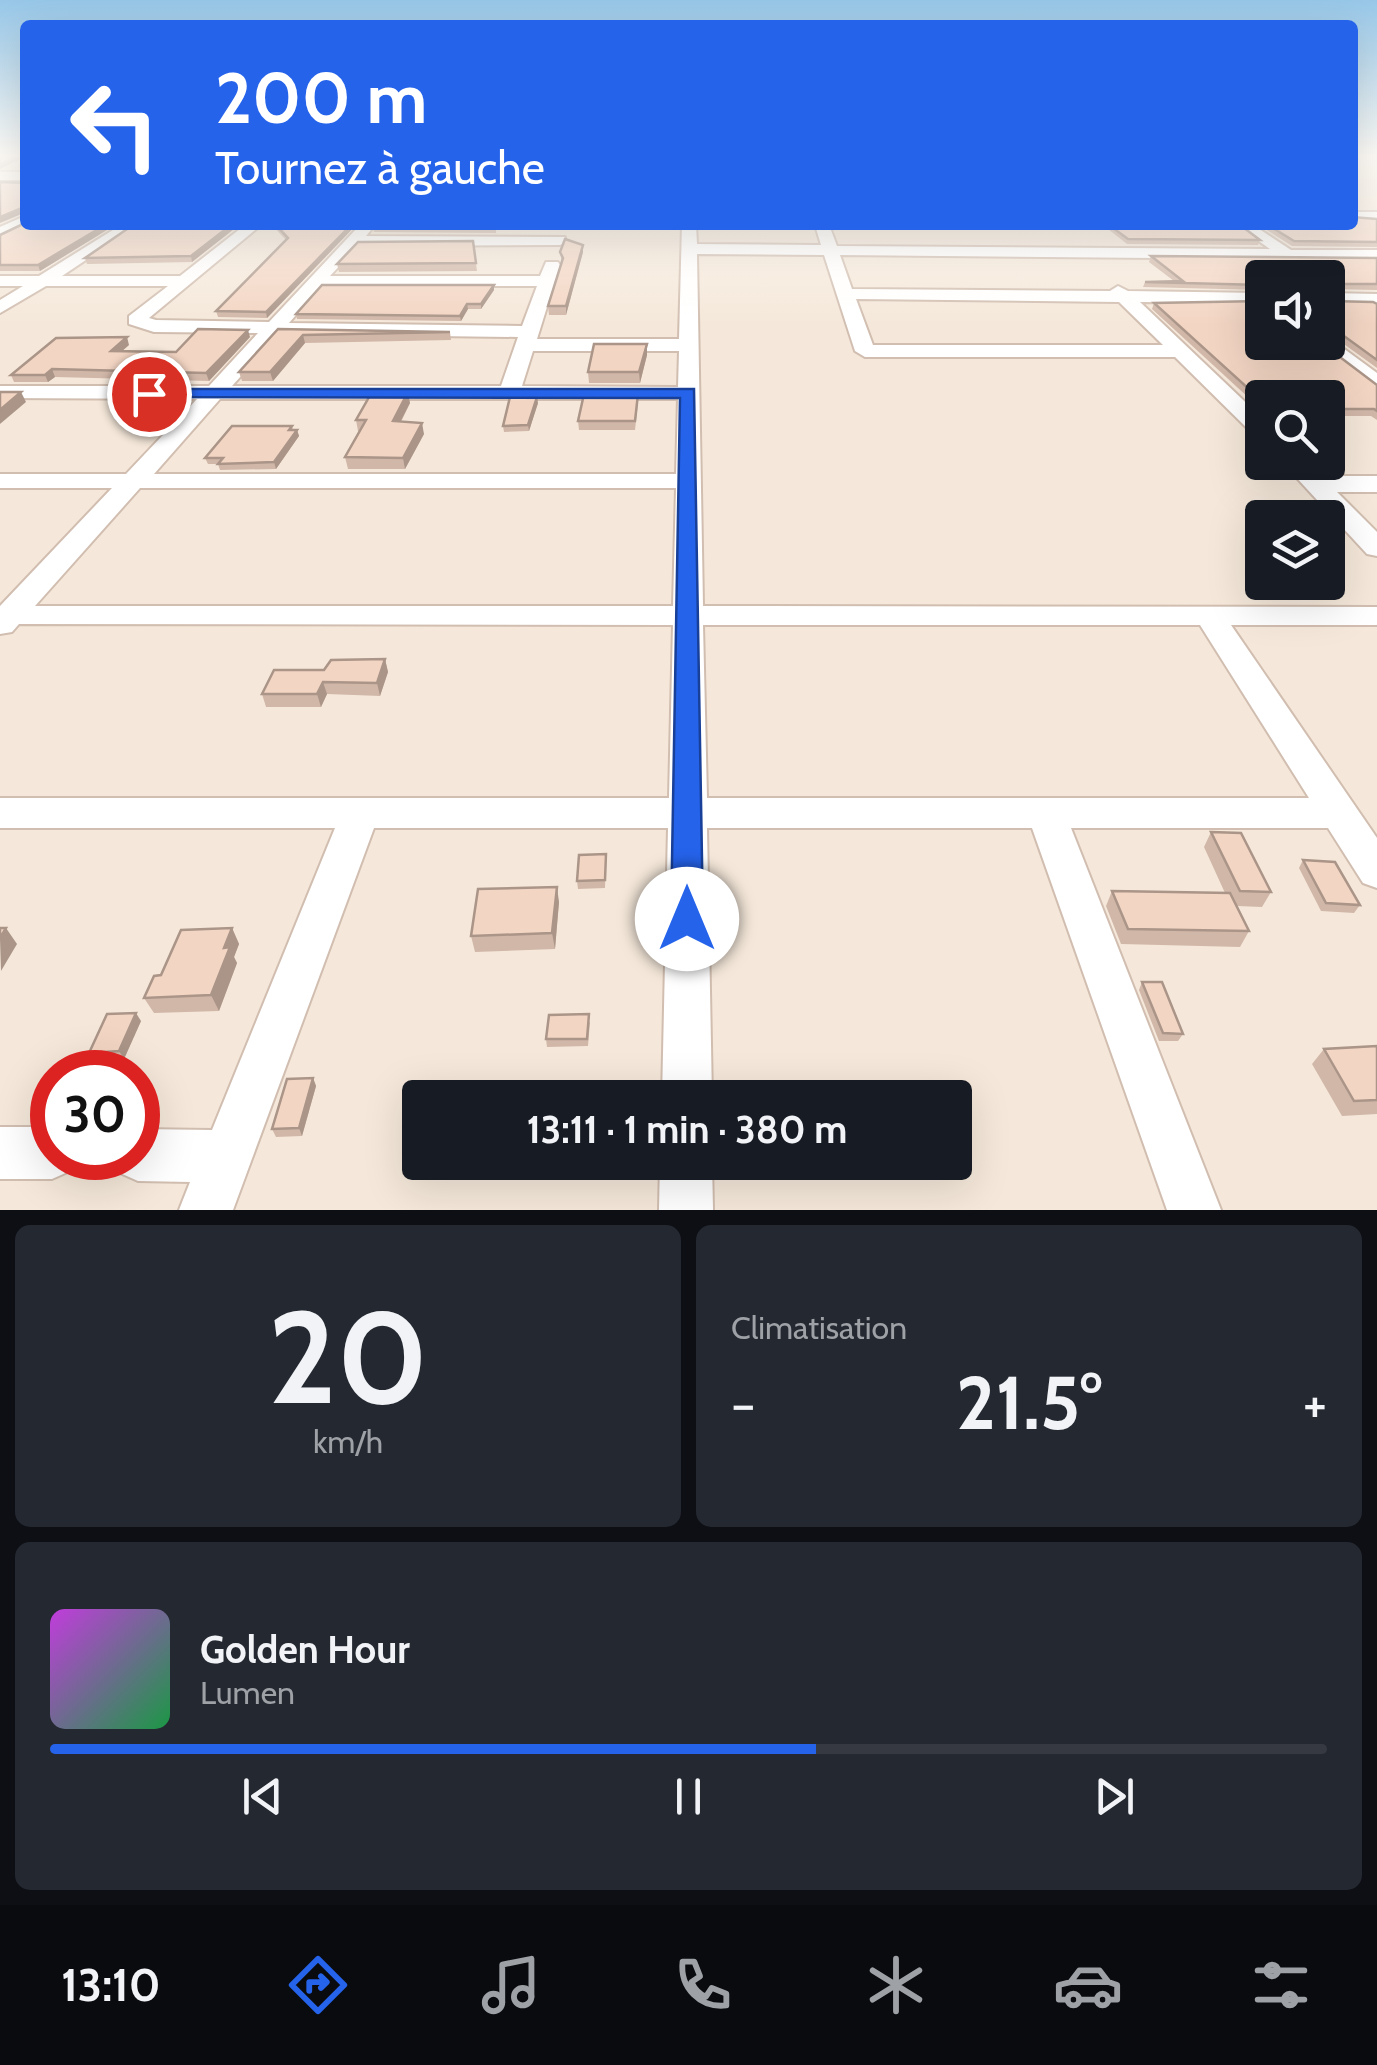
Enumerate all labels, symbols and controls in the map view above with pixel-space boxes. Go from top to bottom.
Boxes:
text: 200 m [215,55,427,141]
icon: left [50,60,180,190]
text: Tournez à gauche [215,141,545,195]
map controls [1245,260,1345,600]
button: sound [1245,260,1345,360]
pin [107,352,192,437]
icon: arrive [122,367,177,422]
button: search [1245,380,1345,480]
button: layers [1245,500,1345,600]
position arrow [635,867,739,971]
speed limit sign: 30 [30,1050,160,1180]
text: 13:11 · 1 min · 380 m [527,1106,847,1153]
text: 20 [268,1278,428,1436]
text: Climatisation [731,1308,907,1347]
text: 21.5° [956,1357,1102,1448]
text: − [731,1370,755,1437]
text: + [1303,1370,1327,1437]
text: km/h [313,1422,383,1461]
text: Golden Hour [200,1626,410,1673]
text: Lumen [200,1673,295,1712]
icon: previous [235,1769,290,1824]
icon: pause [661,1769,716,1824]
icon: next [1087,1769,1142,1824]
icon: directions [283,1950,353,2020]
icon: music [476,1950,546,2020]
icon: phone [668,1950,738,2020]
icon: climate [861,1950,931,2020]
icon: car [1053,1950,1123,2020]
icon: filters [1246,1950,1316,2020]
text: 13:10 [61,1958,161,2012]

